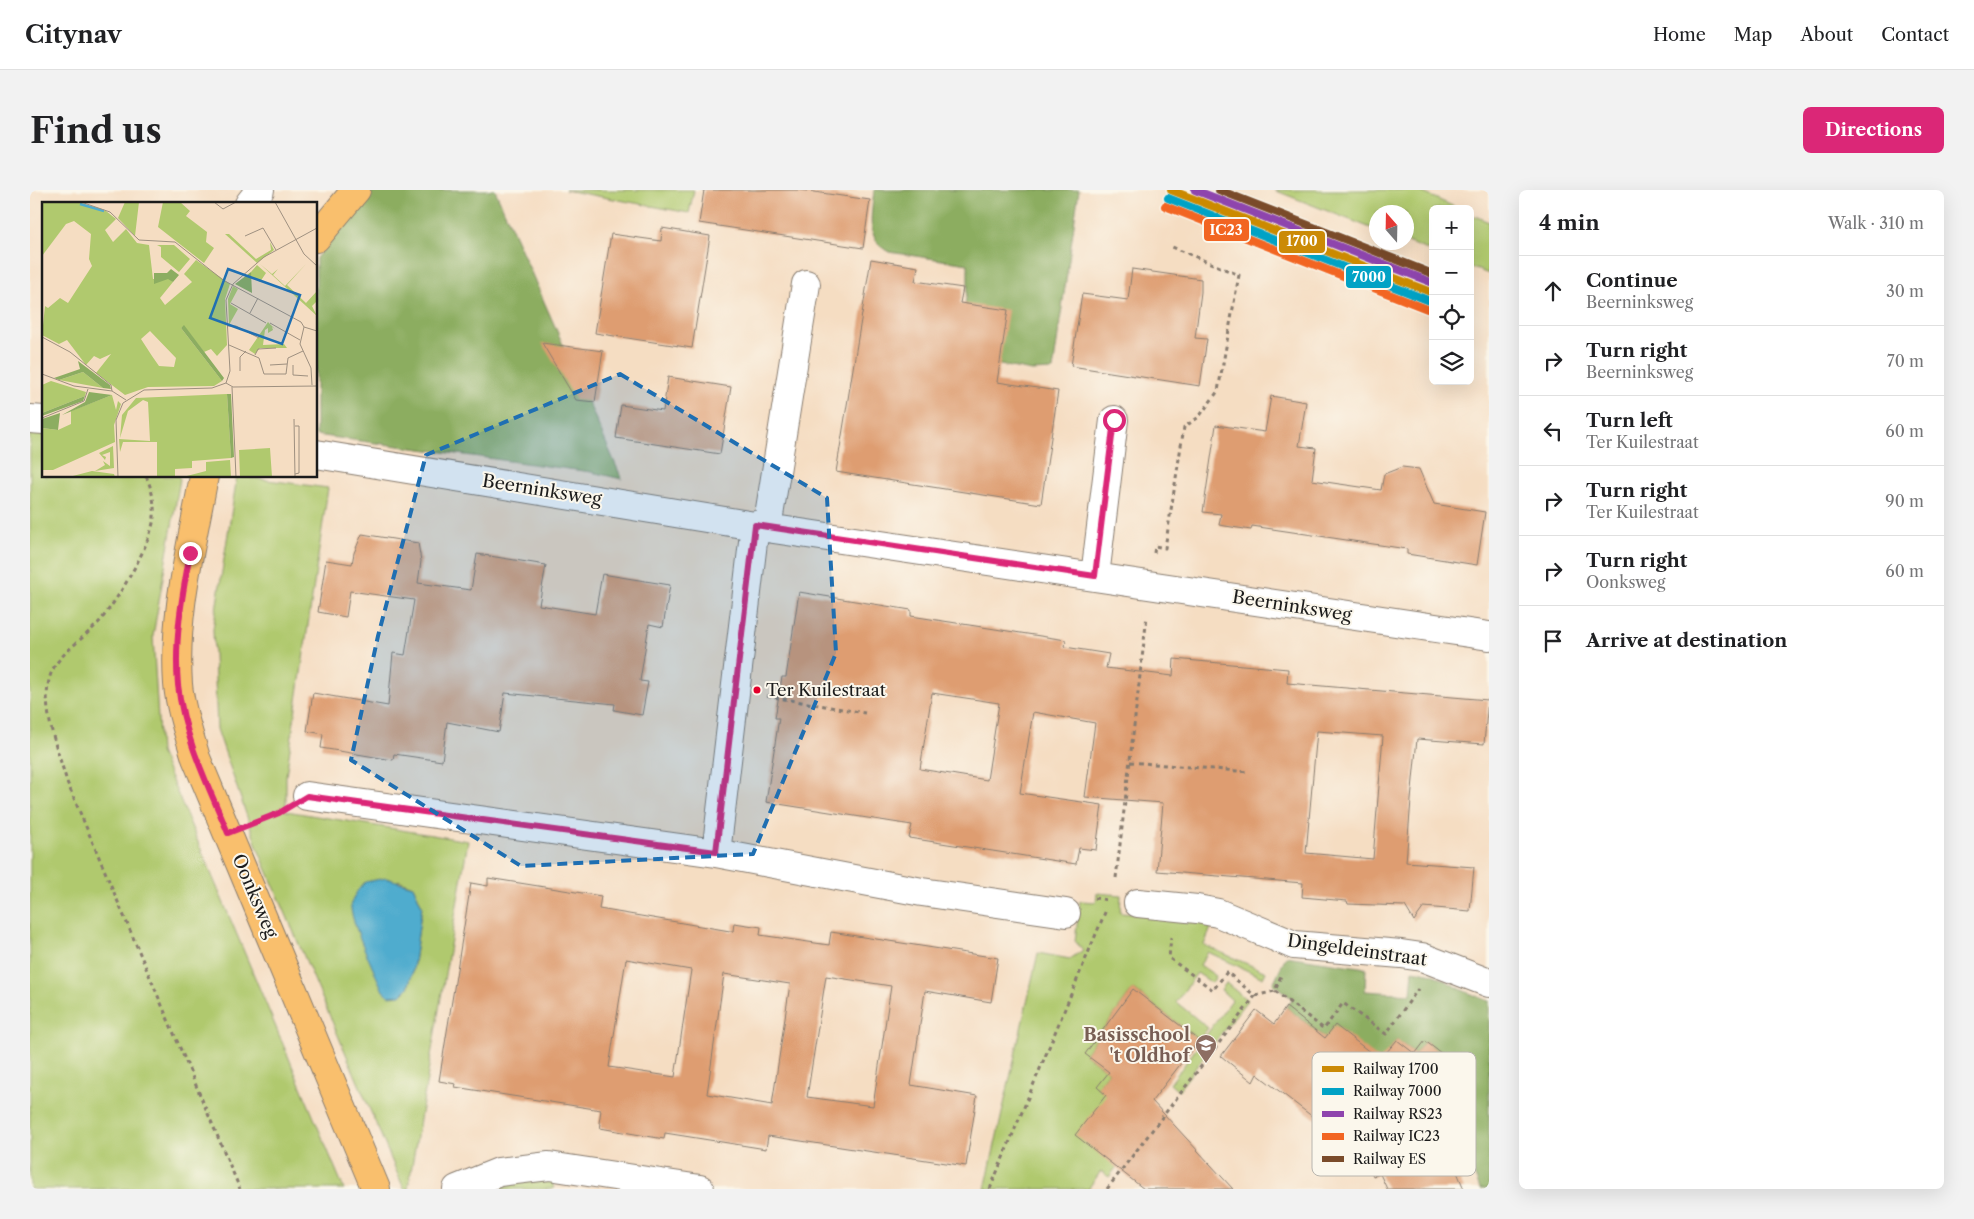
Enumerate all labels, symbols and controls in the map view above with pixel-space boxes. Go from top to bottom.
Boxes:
text: Citynav [25,20,122,49]
text: Home [1653,24,1706,46]
text: Map [1734,24,1772,46]
text: About [1800,24,1853,46]
text: Contact [1881,24,1949,46]
button: Directions [1803,107,1944,153]
text: Find us [30,109,162,152]
inset map [42,202,318,478]
north arrow [1369,205,1414,250]
map controls [1429,205,1474,385]
button: + [1429,205,1474,250]
text: 4 min [1539,210,1600,235]
text: Walk · 310 m [1828,213,1924,233]
line badge: IC23 [1203,218,1250,242]
text: IC23 [1209,221,1243,239]
line badge: 1700 [1278,230,1326,254]
text: 1700 [1286,232,1318,250]
button: − [1429,250,1474,295]
line badge: 7000 [1345,265,1392,289]
text: 7000 [1352,268,1386,286]
text: Continue [1586,269,1678,292]
icon: ahead [1539,277,1567,305]
text: 30 m [1886,281,1924,301]
text: Beerninksweg [1586,292,1693,312]
button: locate [1429,295,1474,340]
text: Turn right [1586,339,1687,362]
button: layers [1429,340,1474,385]
icon: right [1539,347,1567,375]
text: 70 m [1887,351,1924,371]
text: Beerninksweg [1586,362,1693,382]
route start [1103,409,1126,432]
text: Turn left [1586,409,1673,432]
icon: left [1539,417,1567,445]
text: 60 m [1885,421,1924,441]
text: Ter Kuilestraat [1586,432,1699,452]
street label: Beerninksweg [481,470,604,510]
text: Turn right [1586,479,1687,502]
icon: right [1539,487,1567,515]
text: 90 m [1885,491,1924,511]
text: Ter Kuilestraat [1586,502,1699,522]
route end [179,542,202,565]
text: Turn right [1586,549,1687,572]
icon: right [1539,557,1567,585]
text: 60 m [1885,561,1924,581]
text: Oonksweg [1586,572,1665,592]
street label: Beerninksweg [1231,586,1354,626]
icon: arrive [1539,627,1567,655]
text: Arrive at destination [1586,629,1787,652]
place label: Ter Kuilestraat [766,680,886,700]
marker: Ter Kuilestraat [752,685,762,695]
street label: Oonksweg [227,851,283,942]
street label: Dingeldeinstraat [1286,929,1429,971]
place label: Basisschool 't Oldhof [1083,1024,1192,1067]
school or university icon: Basisschool 't Oldhof [1194,1033,1218,1064]
legend [1312,1052,1476,1176]
text: Railway 1700 [1353,1060,1439,1078]
text: Railway 7000 [1353,1082,1442,1100]
text: Railway RS23 [1353,1105,1443,1123]
text: Railway IC23 [1353,1127,1440,1145]
text: Railway ES [1353,1150,1426,1168]

